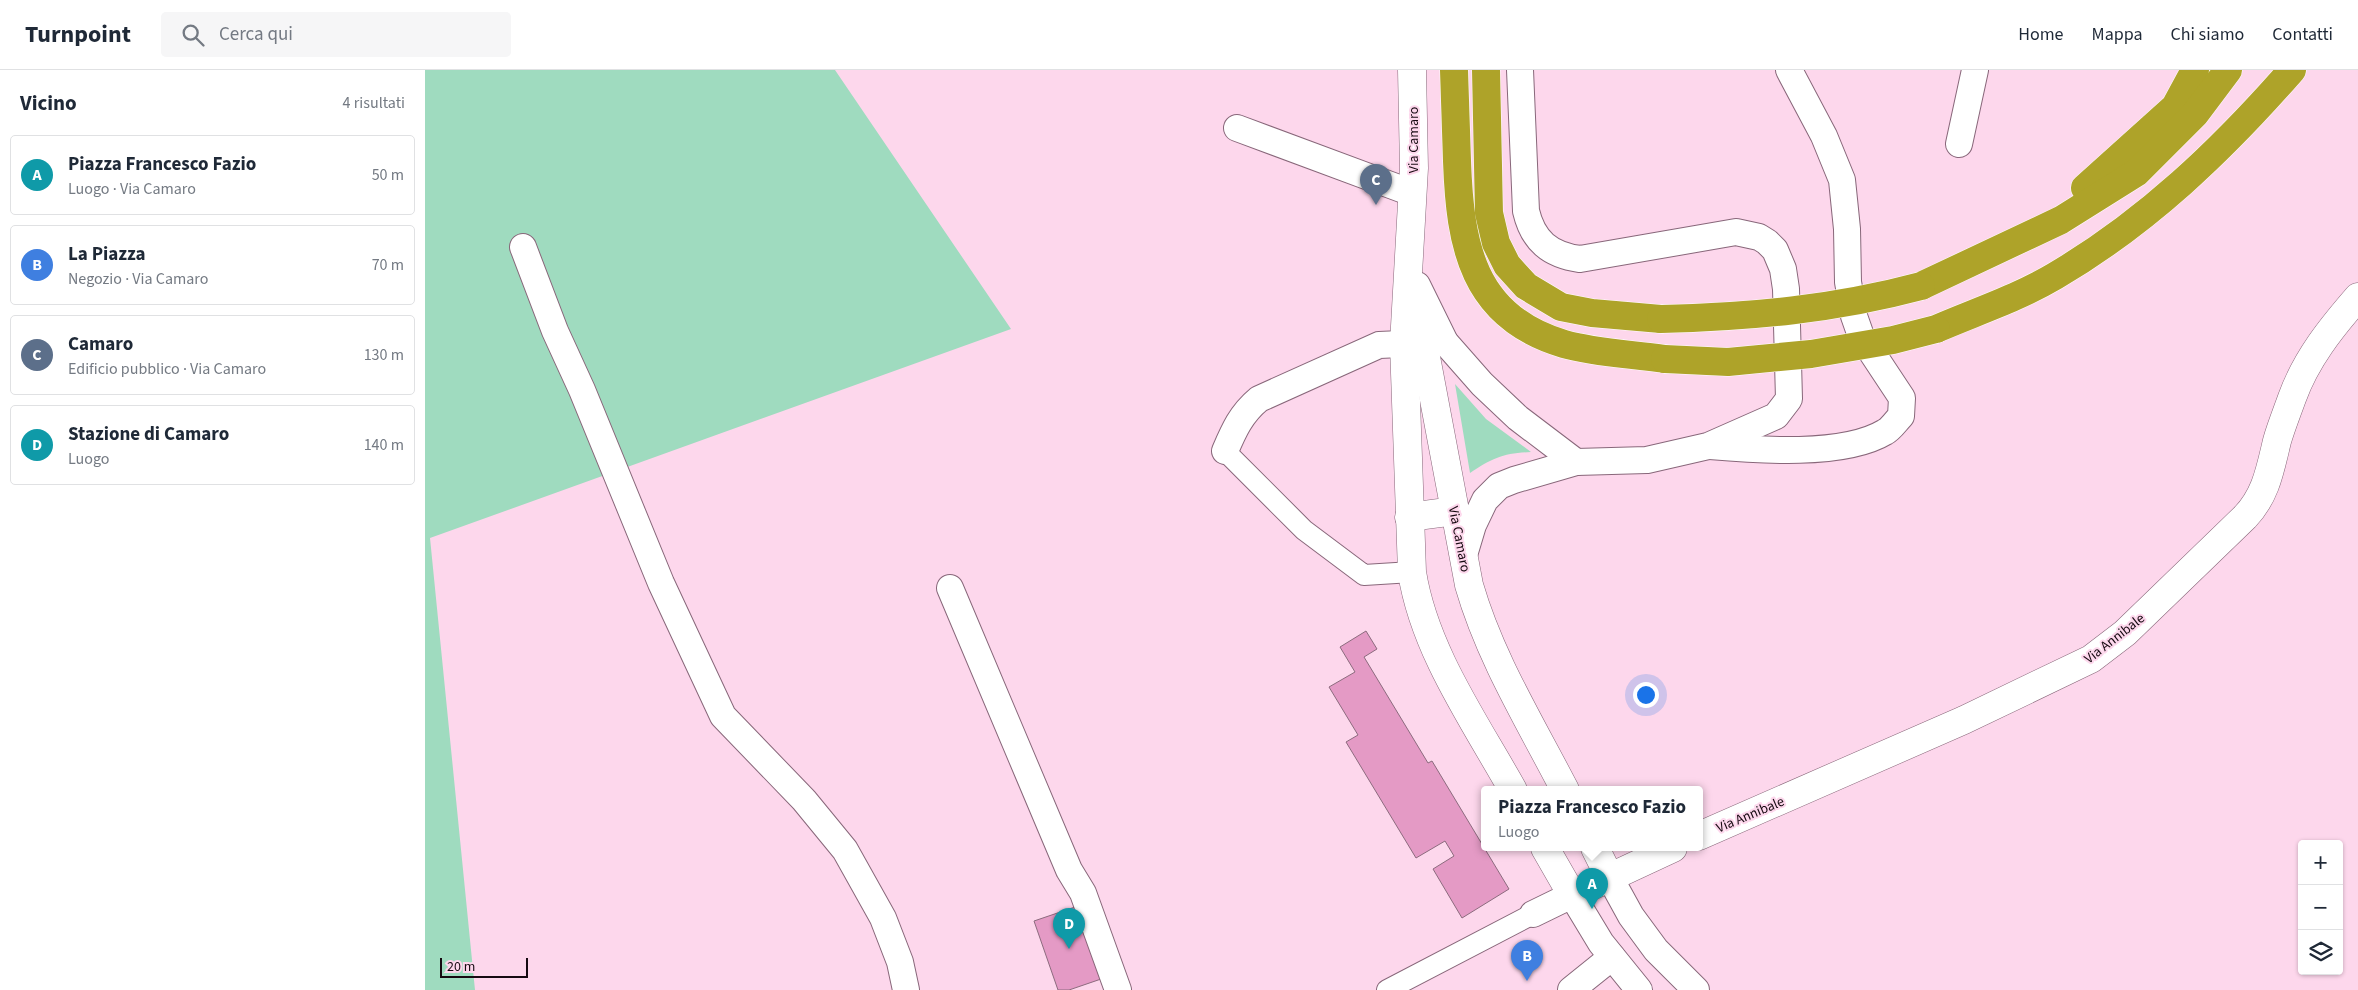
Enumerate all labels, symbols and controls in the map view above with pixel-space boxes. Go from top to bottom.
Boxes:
search box [161,12,511,57]
text: Turnpoint [25,17,131,52]
icon: search [179,21,207,49]
text: Cerca qui [219,21,293,48]
text: Home [2018,22,2064,47]
text: Mappa [2092,22,2143,47]
text: Chi siamo [2171,22,2244,47]
text: Contatti [2272,22,2333,47]
text: Vicino [20,88,77,118]
text: 4 risultati [343,92,405,114]
street label: Via Camaro [1404,107,1424,173]
text: Piazza Francesco Fazio [68,151,256,178]
text: A [32,164,42,186]
text: 50 m [372,164,404,186]
pin: C [1360,164,1392,205]
text: Luogo · Via Camaro [68,178,196,200]
text: La Piazza [68,241,145,268]
text: B [32,254,42,276]
text: 70 m [372,254,404,276]
text: Negozio · Via Camaro [68,268,208,290]
text: Camaro [68,331,133,358]
text: C [32,344,42,366]
text: 130 m [364,344,404,366]
text: Edificio pubblico · Via Camaro [68,358,266,380]
text: Stazione di Camaro [68,421,229,448]
text: D [32,434,42,456]
text: 140 m [364,434,404,456]
text: Luogo [68,448,110,470]
street label: Via Camaro [1443,505,1475,574]
street label: Via Annibale [2080,609,2149,669]
your location [1633,682,1659,708]
popup [1481,786,1703,851]
street label: Via Annibale [1713,792,1787,838]
text: Piazza Francesco Fazio [1498,794,1686,821]
text: Luogo [1498,821,1539,843]
map controls [2298,840,2343,975]
button: + [2298,840,2343,885]
pin: A [1576,868,1608,909]
button: − [2298,885,2343,930]
pin: D [1053,908,1085,949]
button: layers [2298,930,2343,975]
pin: B [1511,940,1543,981]
scale bar [440,955,527,978]
text: 20 m [447,957,475,977]

